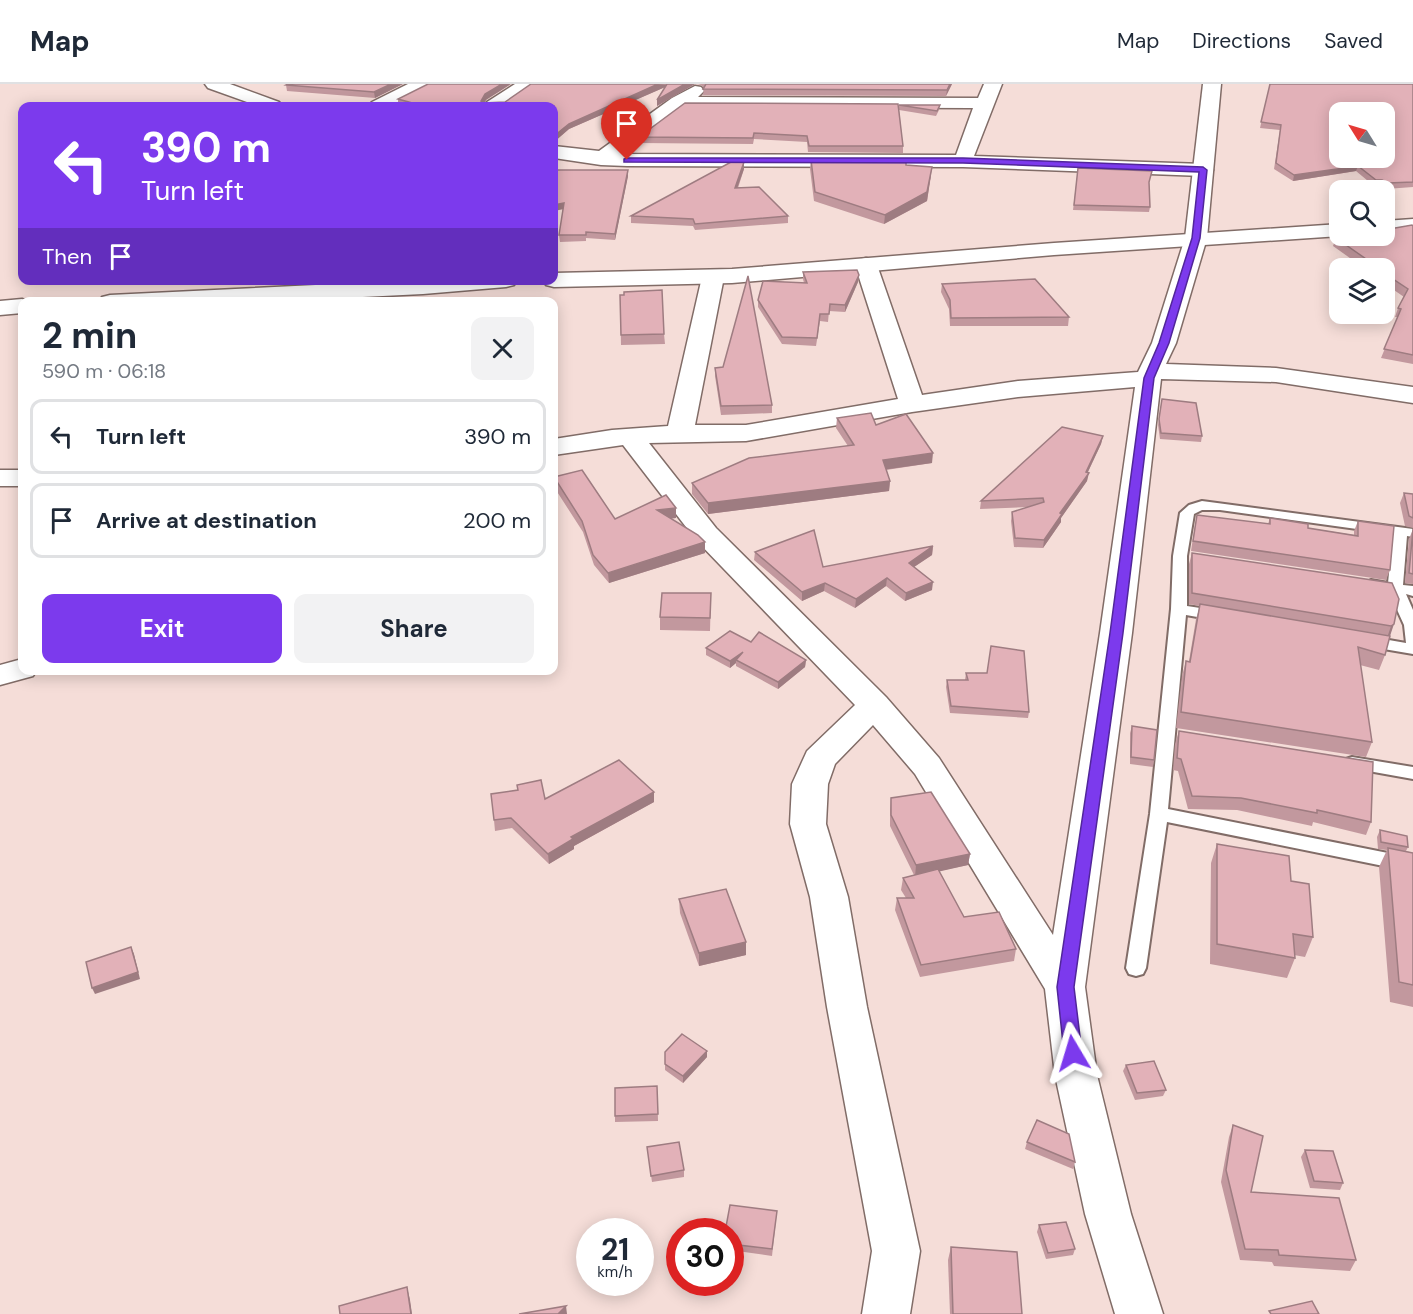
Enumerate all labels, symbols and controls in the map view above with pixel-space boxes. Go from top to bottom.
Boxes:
text: Map [30,23,90,60]
text: Map [1117,27,1159,55]
text: Directions [1192,27,1291,55]
text: Saved [1324,27,1383,55]
pin [601,98,652,160]
north arrow [1329,102,1395,168]
map controls [1329,102,1395,324]
icon: arrive [610,107,643,140]
text: 390 m [141,120,271,175]
icon: left [42,126,120,204]
text: Turn left [141,173,244,208]
button: search [1329,180,1395,246]
icon: arrive [104,240,137,273]
text: Then [42,242,92,271]
button: layers [1329,258,1395,324]
text: 2 min [42,312,137,359]
button: close [471,317,534,380]
text: 590 m · 06:18 [42,358,166,384]
icon: left [45,420,78,453]
text: Turn left [96,422,186,451]
text: 390 m [464,422,531,451]
icon: arrive [45,504,78,537]
text: Arrive at destination [96,506,317,535]
text: 200 m [463,506,531,535]
button: Exit [42,594,282,663]
button: Share [294,594,534,663]
position arrow [1041,1021,1105,1085]
speed limit sign: 30 [666,1218,744,1296]
text: 21 [601,1230,629,1269]
text: km/h [597,1262,633,1282]

